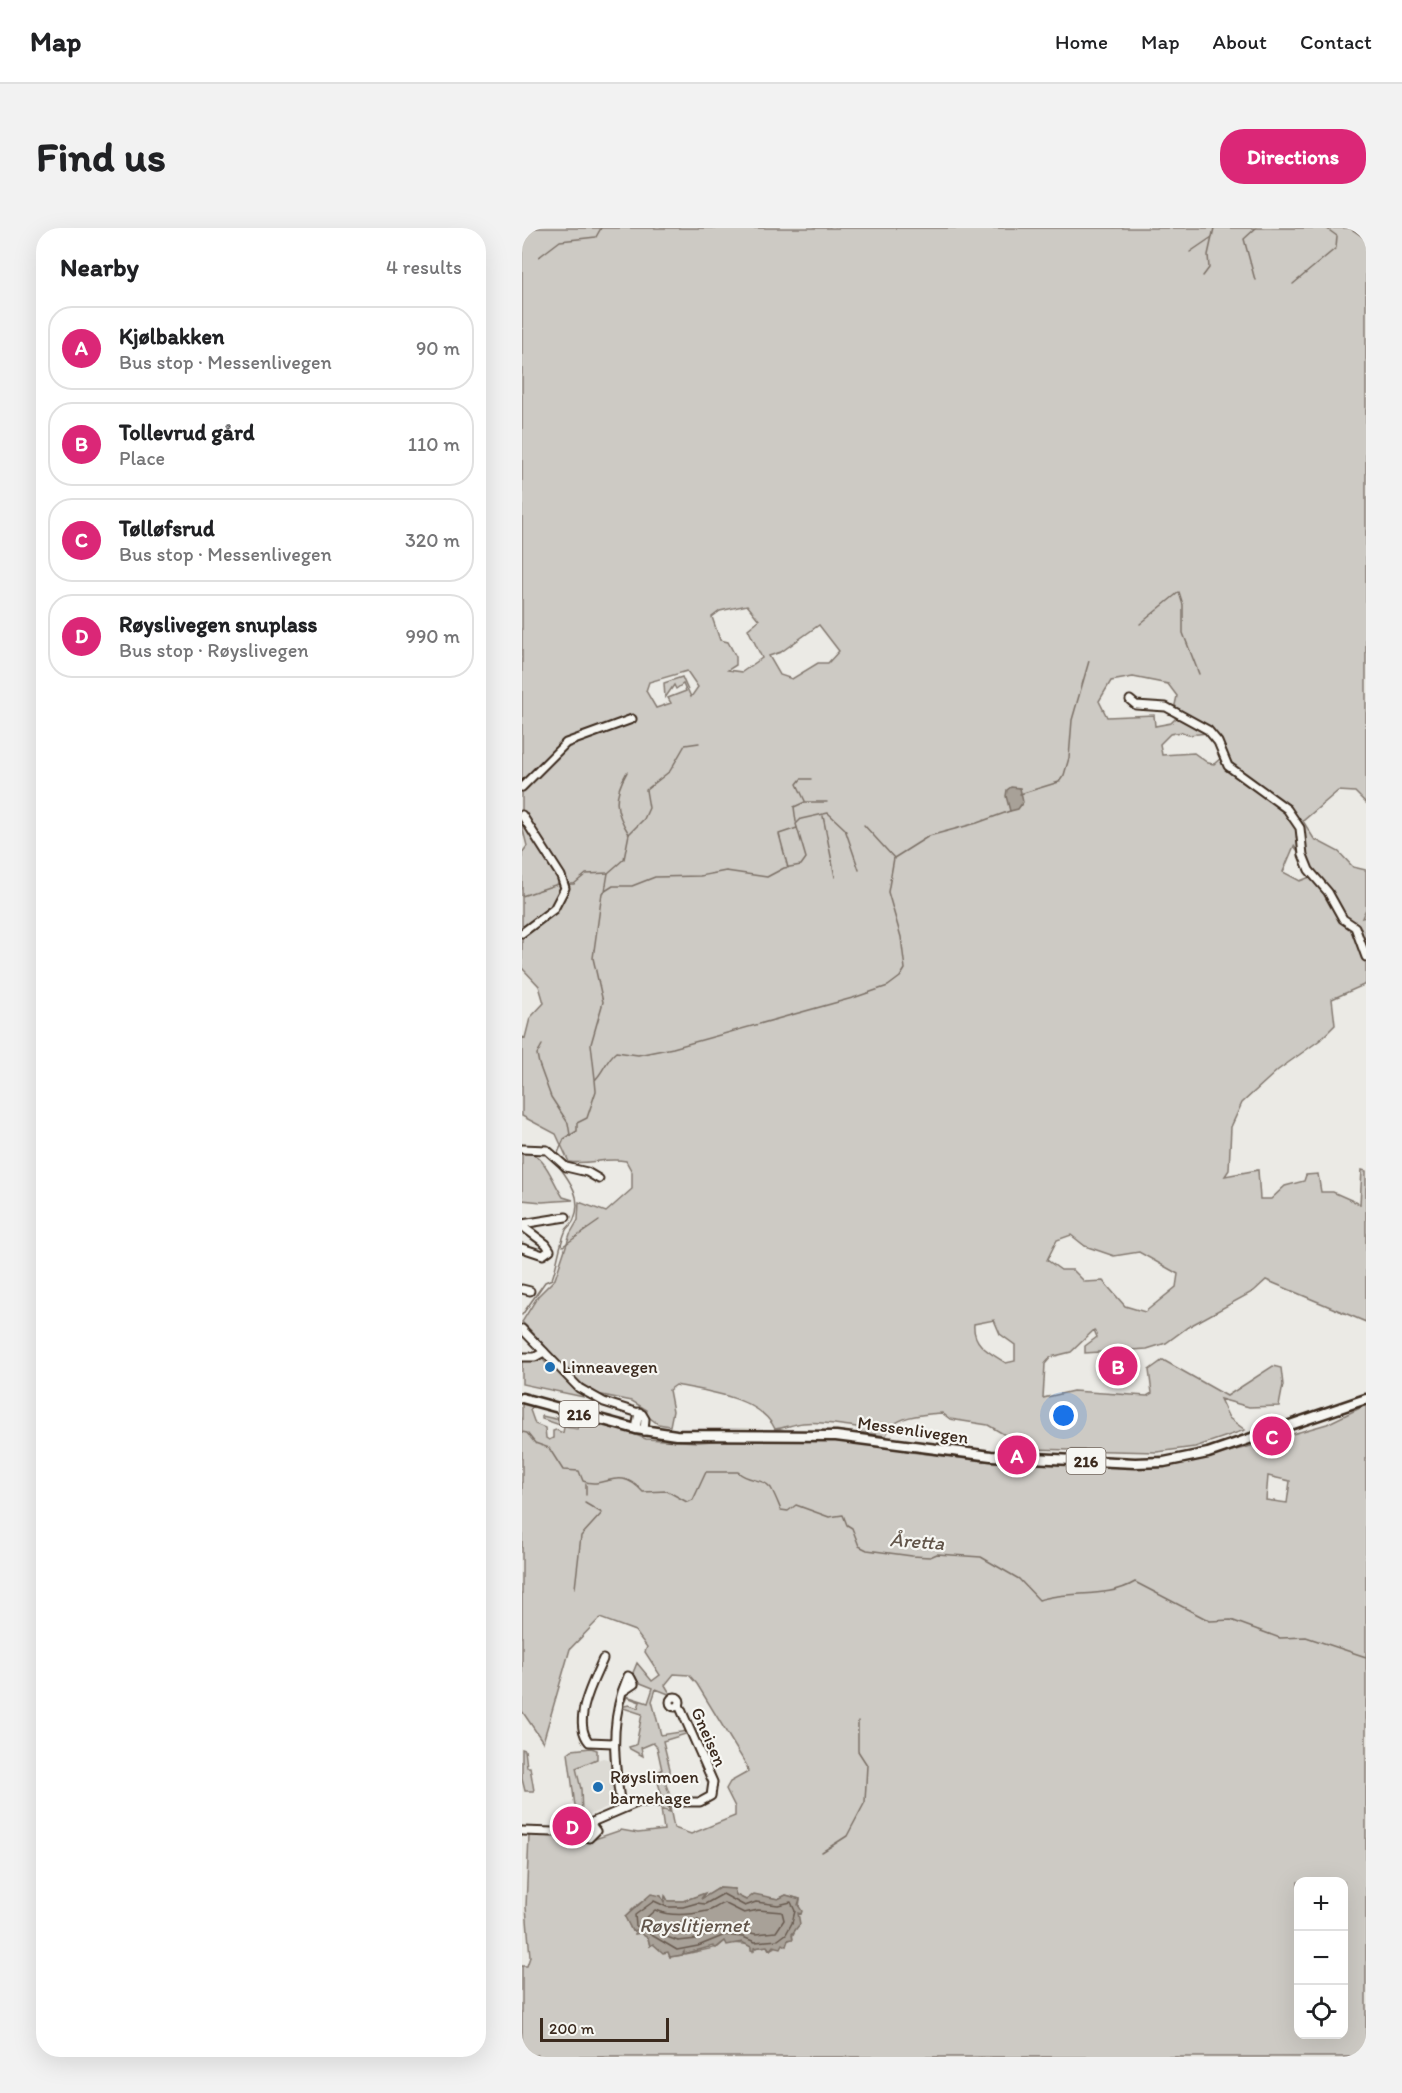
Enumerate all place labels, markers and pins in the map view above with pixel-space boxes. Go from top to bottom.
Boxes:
pin: B [1098,1344,1138,1388]
place label: Linneavegen [562,1356,658,1378]
marker: Linneavegen [543,1360,557,1374]
pin: C [1252,1414,1292,1458]
pin: A [998,1432,1036,1478]
place label: Røyslimoen barnehage [610,1766,699,1809]
marker: Røyslimoen barnehage [591,1780,605,1794]
pin: D [553,1804,592,1848]

